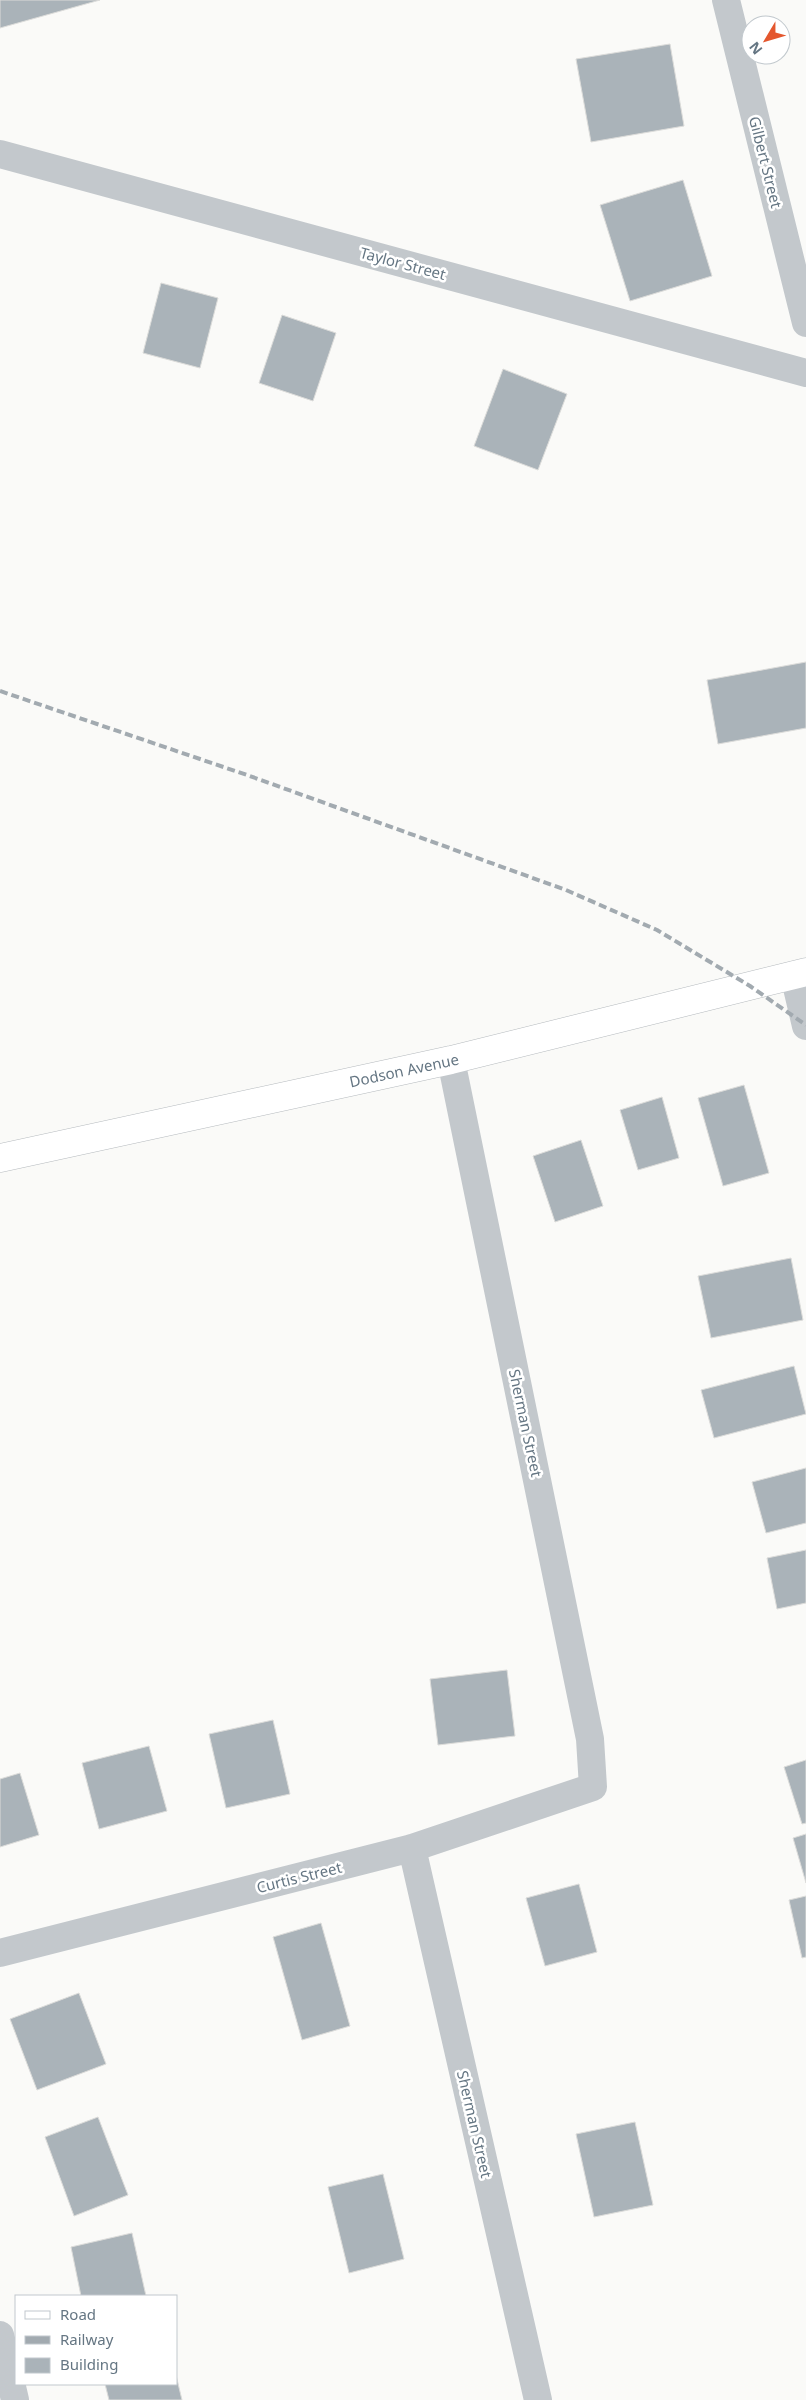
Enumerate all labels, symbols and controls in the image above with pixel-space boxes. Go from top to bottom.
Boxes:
north arrow [741,15,791,65]
text: N [744,38,766,59]
street label: Gilbert Street [745,114,787,210]
street label: Taylor Street [358,242,449,284]
street label: Dodson Avenue [347,1049,461,1091]
street label: Sherman Street [505,1367,547,1479]
street label: Curtis Street [254,1857,344,1897]
street label: Sherman Street [453,2068,497,2180]
legend [15,2295,178,2385]
text: Road [60,2304,96,2324]
text: Railway [60,2329,114,2349]
text: Building [60,2354,118,2374]

